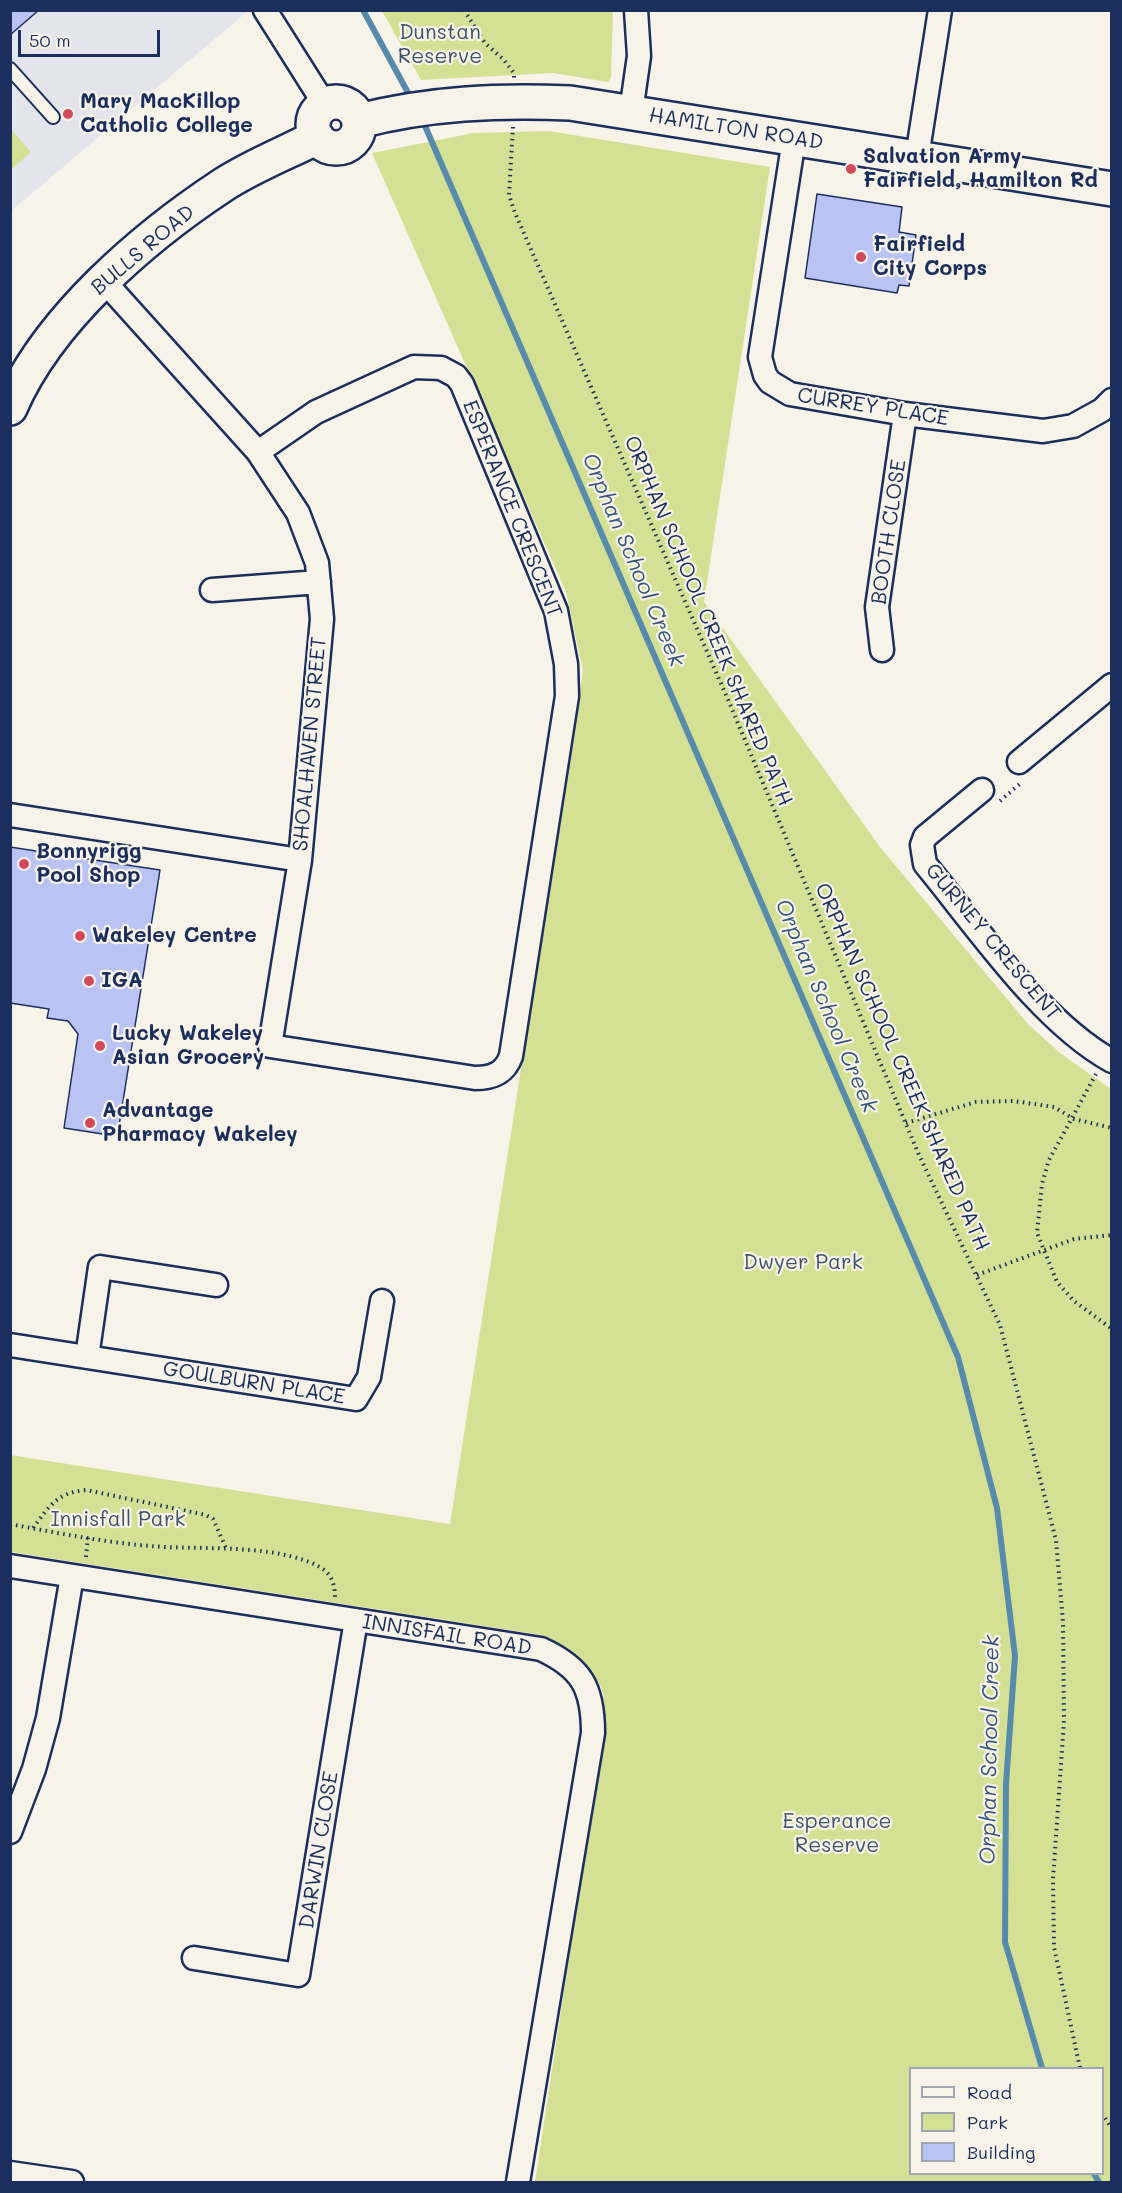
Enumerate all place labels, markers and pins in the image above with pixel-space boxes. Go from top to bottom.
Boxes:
place label: Mary MacKillop Catholic College [80,89,253,139]
marker: Mary MacKillop Catholic College [61,107,75,121]
place label: Salvation Army Fairfield, Hamilton Rd [863,144,1098,194]
marker: Salvation Army Fairfield, Hamilton Rd [844,162,858,176]
place label: Fairfield City Corps [873,232,987,282]
marker: Fairfield City Corps [854,250,868,264]
place label: Bonnyrigg Pool Shop [36,839,141,889]
marker: Bonnyrigg Pool Shop [17,857,31,871]
place label: Wakeley Centre [92,923,257,949]
marker: Wakeley Centre [73,929,87,943]
place label: IGA [101,968,143,994]
marker: IGA [82,974,96,988]
place label: Lucky Wakeley Asian Grocery [112,1021,264,1071]
marker: Lucky Wakeley Asian Grocery [93,1039,107,1053]
place label: Advantage Pharmacy Wakeley [102,1098,298,1148]
marker: Advantage Pharmacy Wakeley [83,1116,97,1130]

